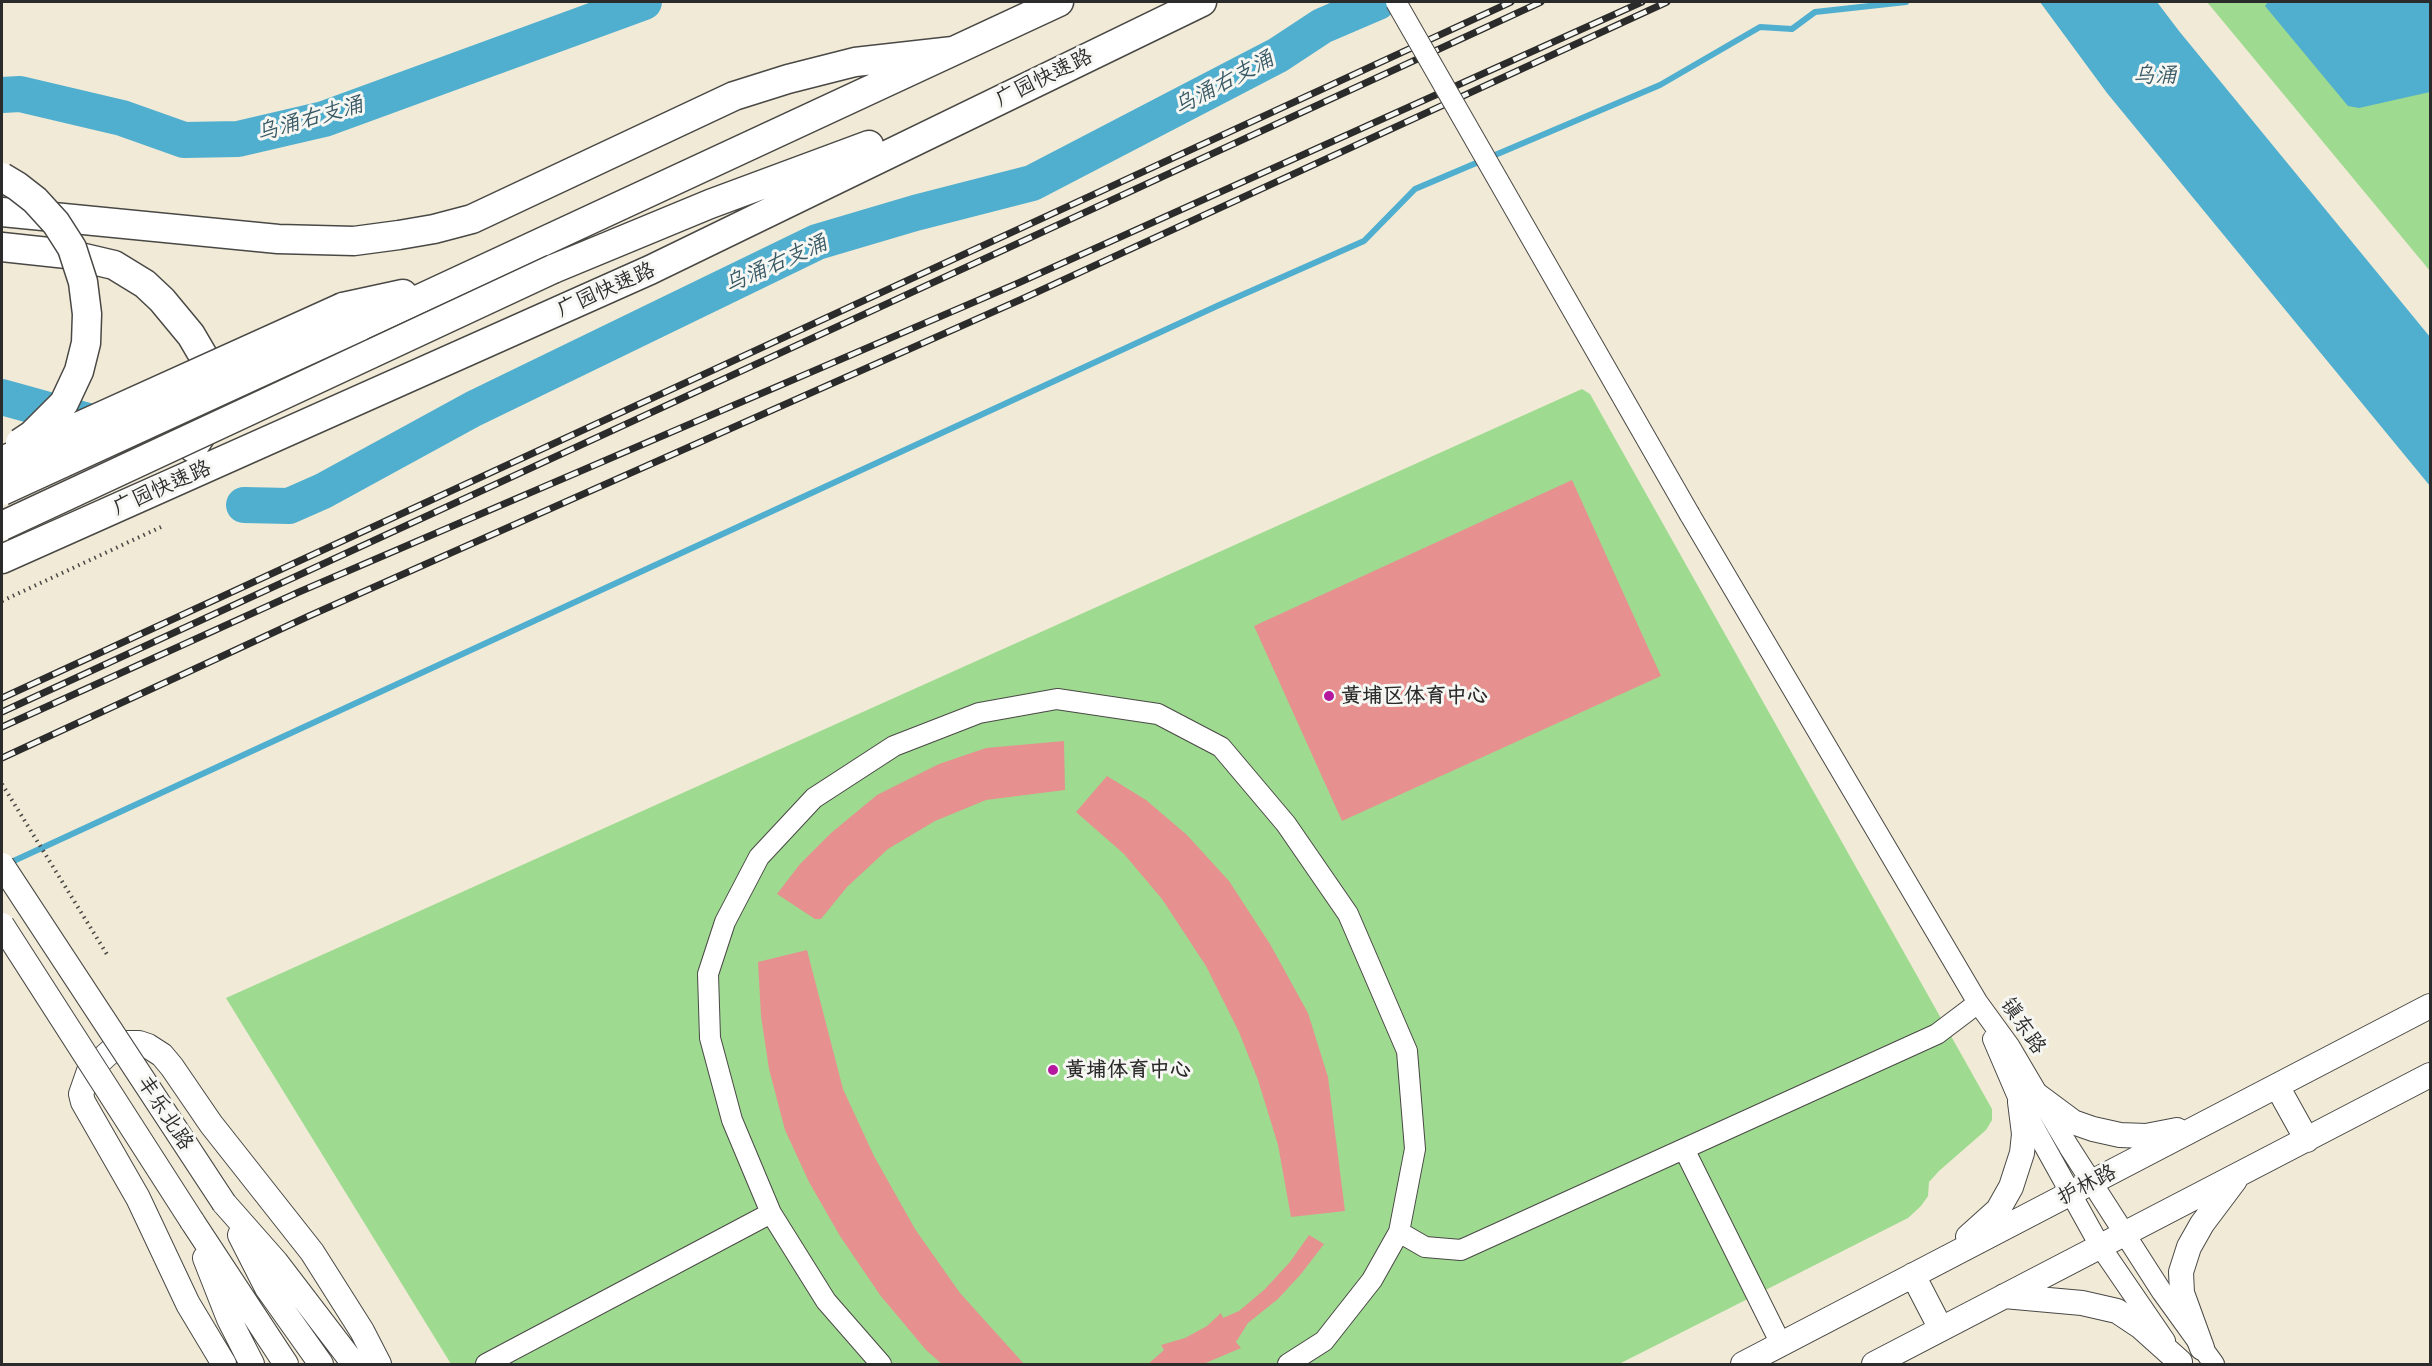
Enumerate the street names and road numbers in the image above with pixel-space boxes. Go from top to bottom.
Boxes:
street label: 广园快速路 [991,44,1097,112]
street label: 广园快速路 [553,257,659,323]
street label: 广园快速路 [109,455,215,521]
street label: 镇东路 [1995,993,2051,1059]
street label: 丰乐北路 [132,1071,198,1155]
street label: 护林路 [2053,1159,2121,1211]

